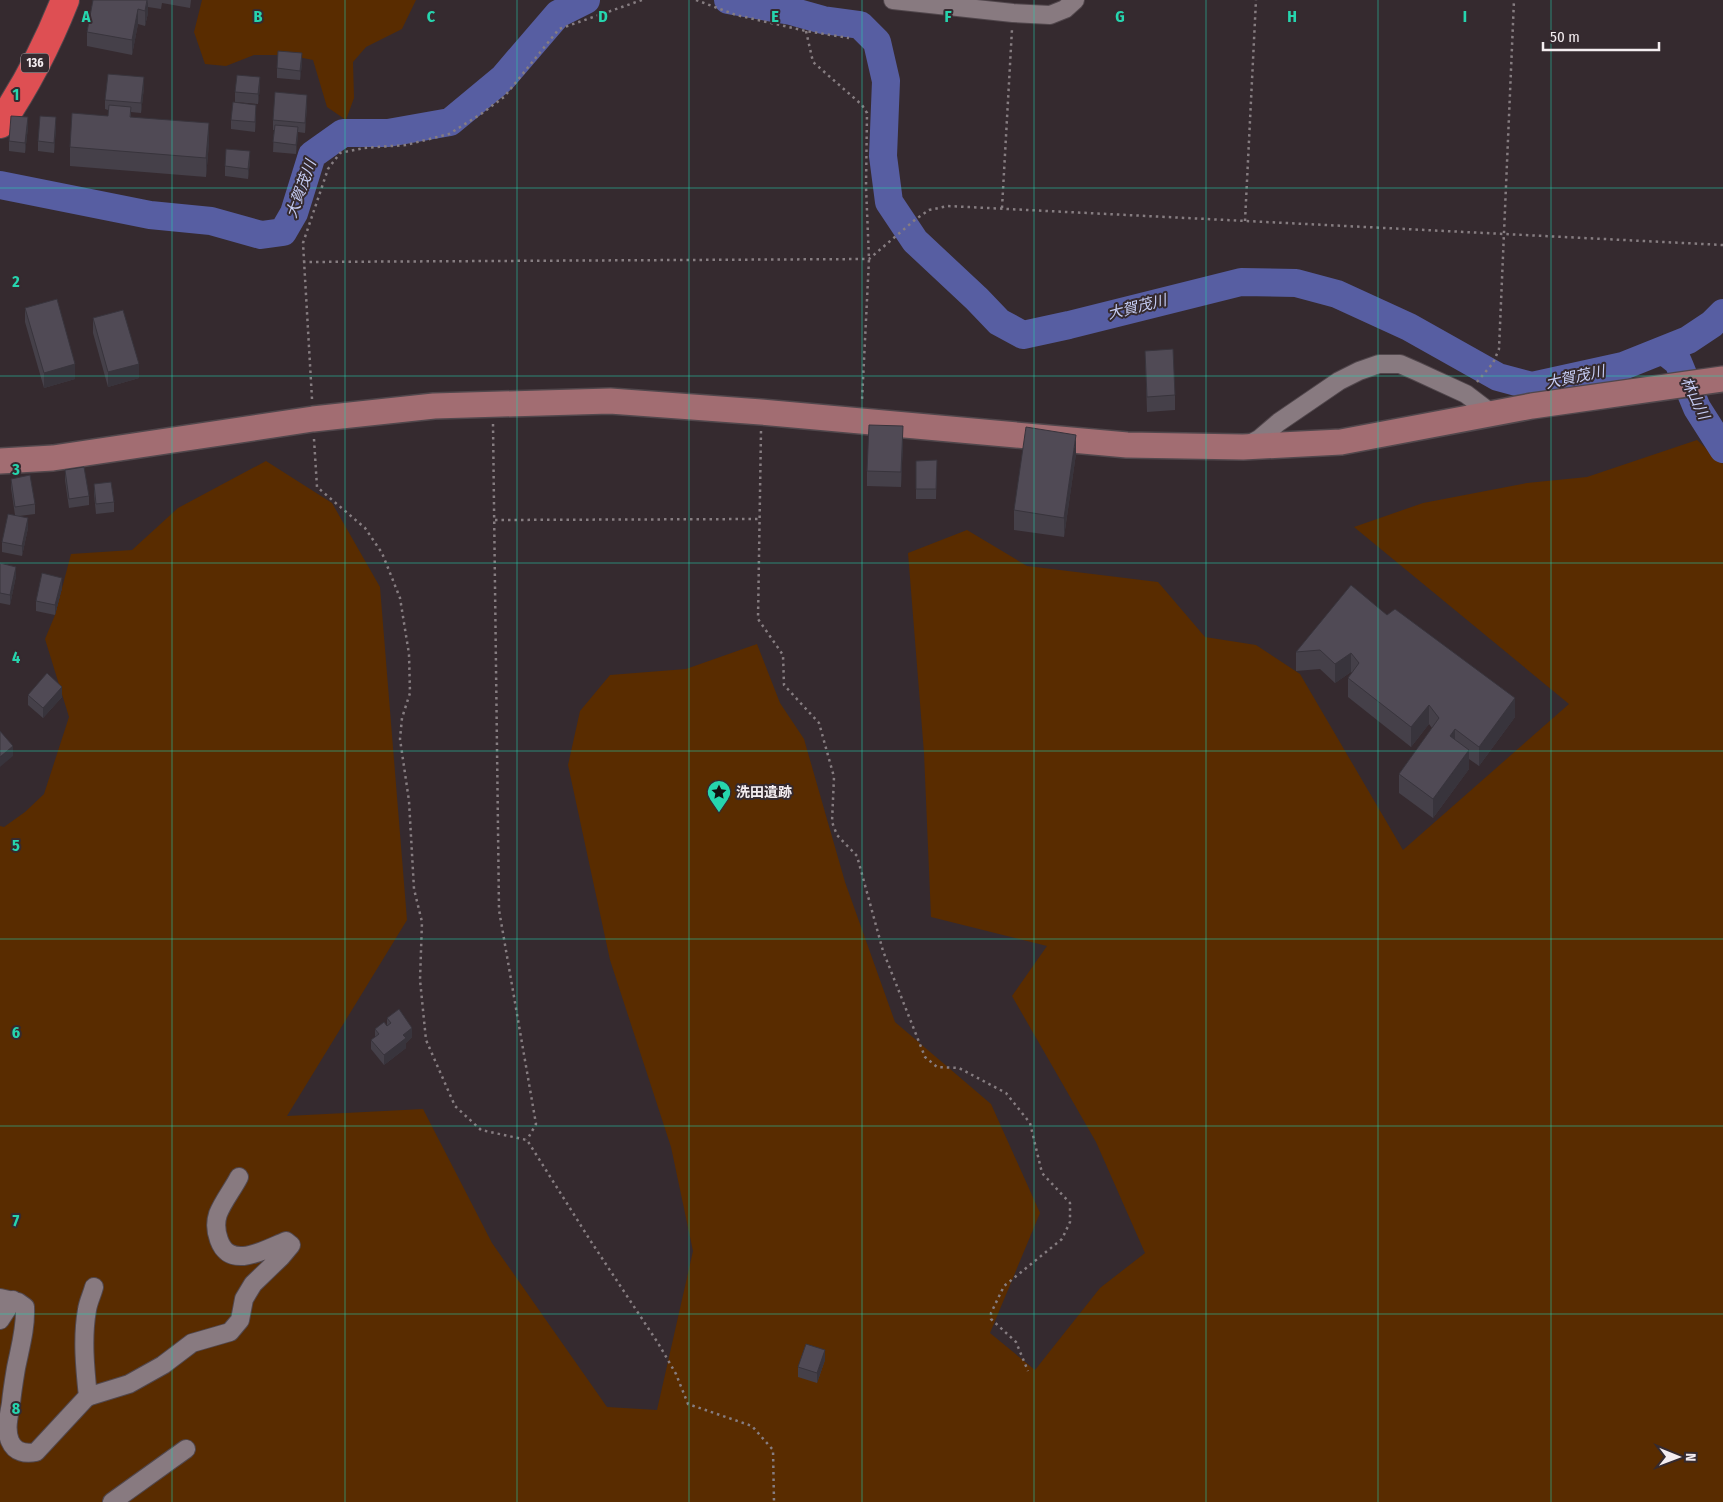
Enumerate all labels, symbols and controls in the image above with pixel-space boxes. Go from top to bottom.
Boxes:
text: A [81,7,91,26]
text: B [254,7,263,26]
text: C [427,7,436,26]
text: D [598,7,608,26]
text: E [771,7,779,26]
text: F [944,7,952,26]
text: G [1115,7,1125,26]
text: H [1287,7,1297,26]
text: I [1463,7,1467,26]
scale bar [1543,20,1659,52]
text: 50 m [1550,28,1580,46]
road number: 136 [21,54,49,72]
text: 1 [13,85,19,104]
water label: 大賀茂川 [282,156,320,220]
text: 2 [11,272,20,291]
water label: 大賀茂川 [1106,291,1170,323]
water label: 大賀茂川 [1544,362,1608,392]
water label: 林山川 [1677,374,1714,424]
text: 3 [11,460,20,479]
text: 4 [12,648,20,667]
place icon: 洗田遺跡 [706,779,732,813]
place label: 洗田遺跡 [736,784,792,801]
text: 5 [12,836,20,855]
text: 6 [12,1023,20,1042]
text: 7 [13,1211,20,1230]
text: 8 [12,1399,21,1418]
north arrow [1653,1432,1703,1482]
text: N [1682,1453,1699,1462]

